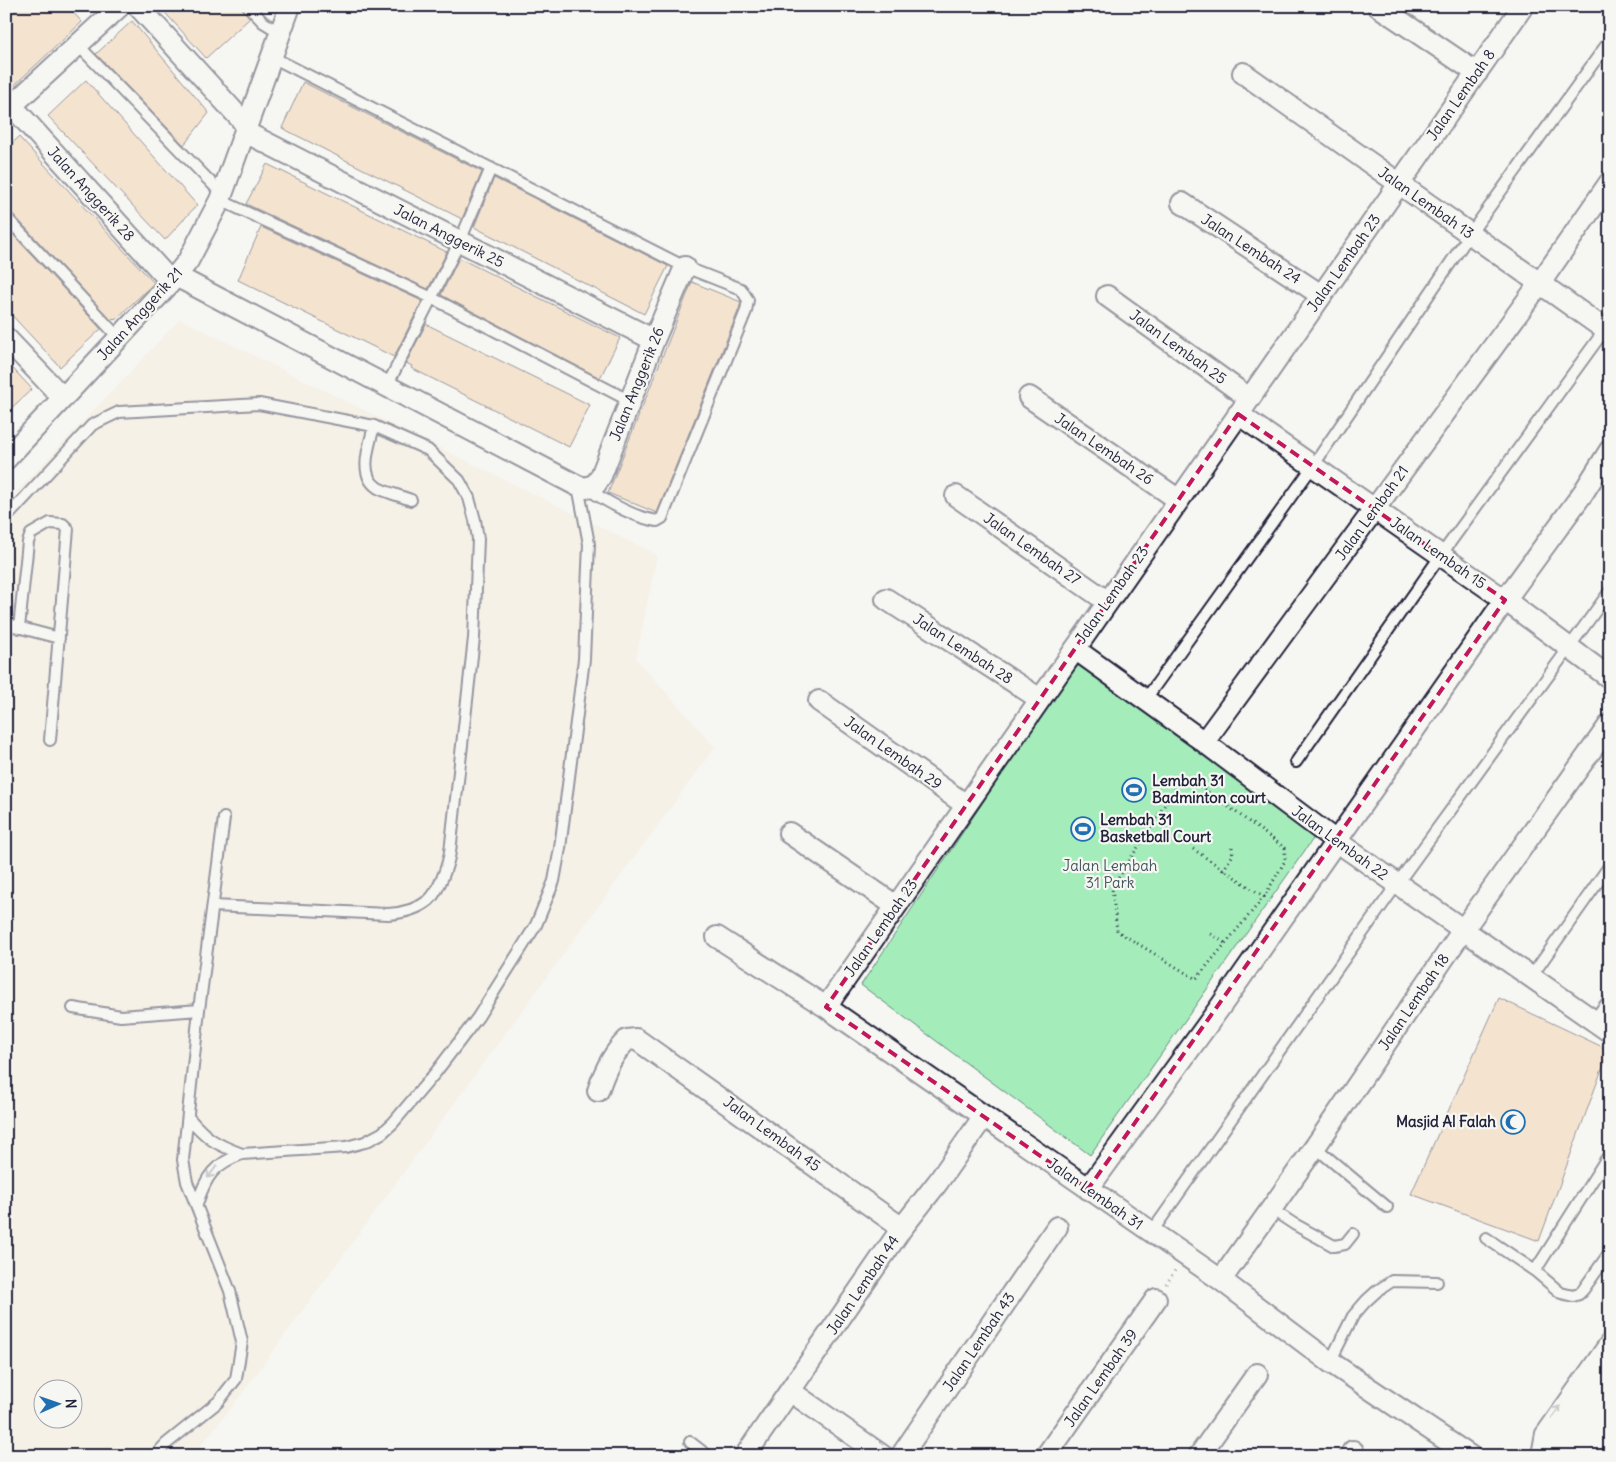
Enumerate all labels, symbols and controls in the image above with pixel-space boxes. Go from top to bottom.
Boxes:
street label: Jalan Lembah 8 [1422,45,1499,144]
street label: Jalan Anggerik 28 [44,142,139,245]
street label: Jalan Lembah 13 [1375,162,1478,243]
street label: Jalan Anggerik 25 [391,200,507,271]
street label: Jalan Lembah 24 [1198,209,1305,288]
street label: Jalan Lembah 23 [1303,210,1384,315]
street label: Jalan Anggerik 21 [93,263,186,364]
street label: Jalan Lembah 25 [1126,305,1230,388]
street label: Jalan Anggerik 26 [605,324,668,443]
street label: Jalan Lembah 26 [1051,408,1157,489]
street label: Jalan Lembah 21 [1331,462,1412,564]
street label: Jalan Lembah 27 [980,508,1084,589]
street label: Jalan Lembah 15 [1387,512,1490,593]
street label: Jalan Lembah 23 [1071,542,1152,647]
street label: Jalan Lembah 28 [910,609,1017,688]
street label: Jalan Lembah 29 [841,712,946,793]
place label: Lembah 31 Badminton court [1152,771,1267,807]
sports icon: Lembah 31 Badminton court [1121,777,1147,803]
street label: Jalan Lembah 22 [1288,801,1392,884]
place label: Lembah 31 Basketball Court [1100,810,1212,846]
sports icon: Lembah 31 Basketball Court [1070,816,1096,842]
park label: Jalan Lembah 31 Park [1063,856,1158,892]
street label: Jalan Lembah 23 [840,875,921,980]
street label: Jalan Lembah 18 [1374,950,1453,1054]
street label: Jalan Lembah 45 [720,1092,825,1175]
mosque icon: Masjid Al Falah [1500,1109,1526,1135]
place label: Masjid Al Falah [1396,1112,1496,1131]
street label: Jalan Lembah 31 [1044,1153,1147,1234]
one-way arrow [207,1165,218,1178]
street label: Jalan Lembah 44 [822,1231,903,1338]
street label: Jalan Lembah 43 [938,1289,1019,1395]
street label: Jalan Lembah 39 [1060,1325,1141,1430]
north arrow [32,1380,82,1430]
text: N [62,1398,80,1409]
one-way arrow [1551,1405,1561,1419]

